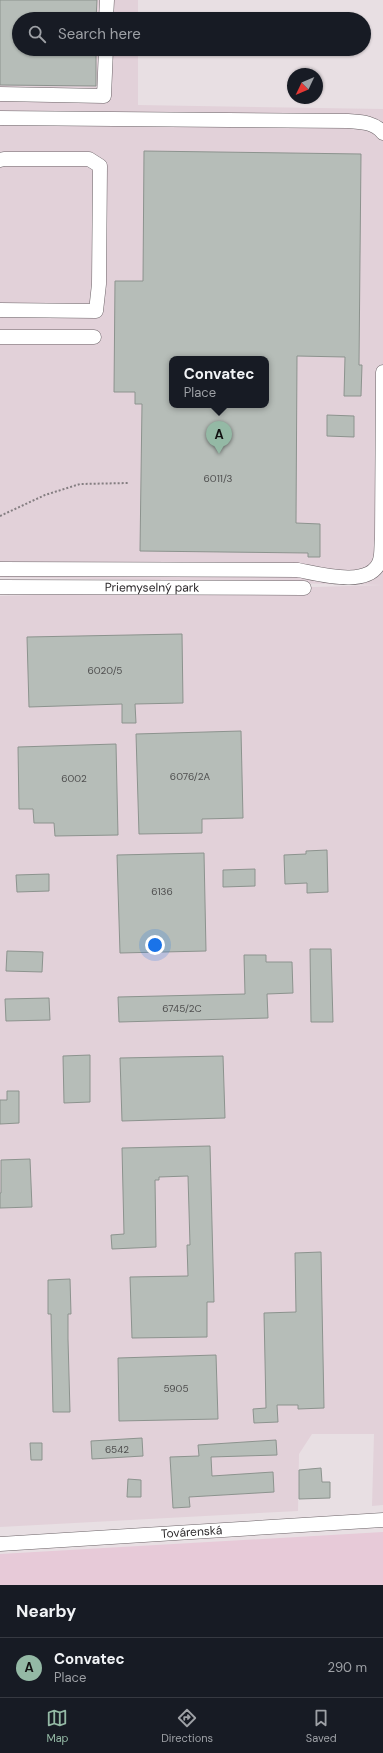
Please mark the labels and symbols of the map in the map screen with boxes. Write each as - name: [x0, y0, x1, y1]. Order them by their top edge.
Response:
- north arrow: [287, 68, 323, 104]
- pin: A: [206, 421, 232, 454]
- house number: 6011/3: [204, 472, 232, 485]
- street label: Priemyselný park: [105, 579, 199, 596]
- house number: 6020/5: [88, 664, 122, 677]
- house number: 6076/2A: [170, 770, 210, 783]
- house number: 6002: [61, 772, 87, 785]
- house number: 6136: [151, 885, 173, 898]
- your location: [145, 935, 165, 955]
- house number: 6745/2C: [162, 1002, 202, 1015]
- house number: 5905: [163, 1382, 189, 1395]
- house number: 6542: [105, 1443, 129, 1456]
- street label: Továrenská: [160, 1522, 223, 1542]

